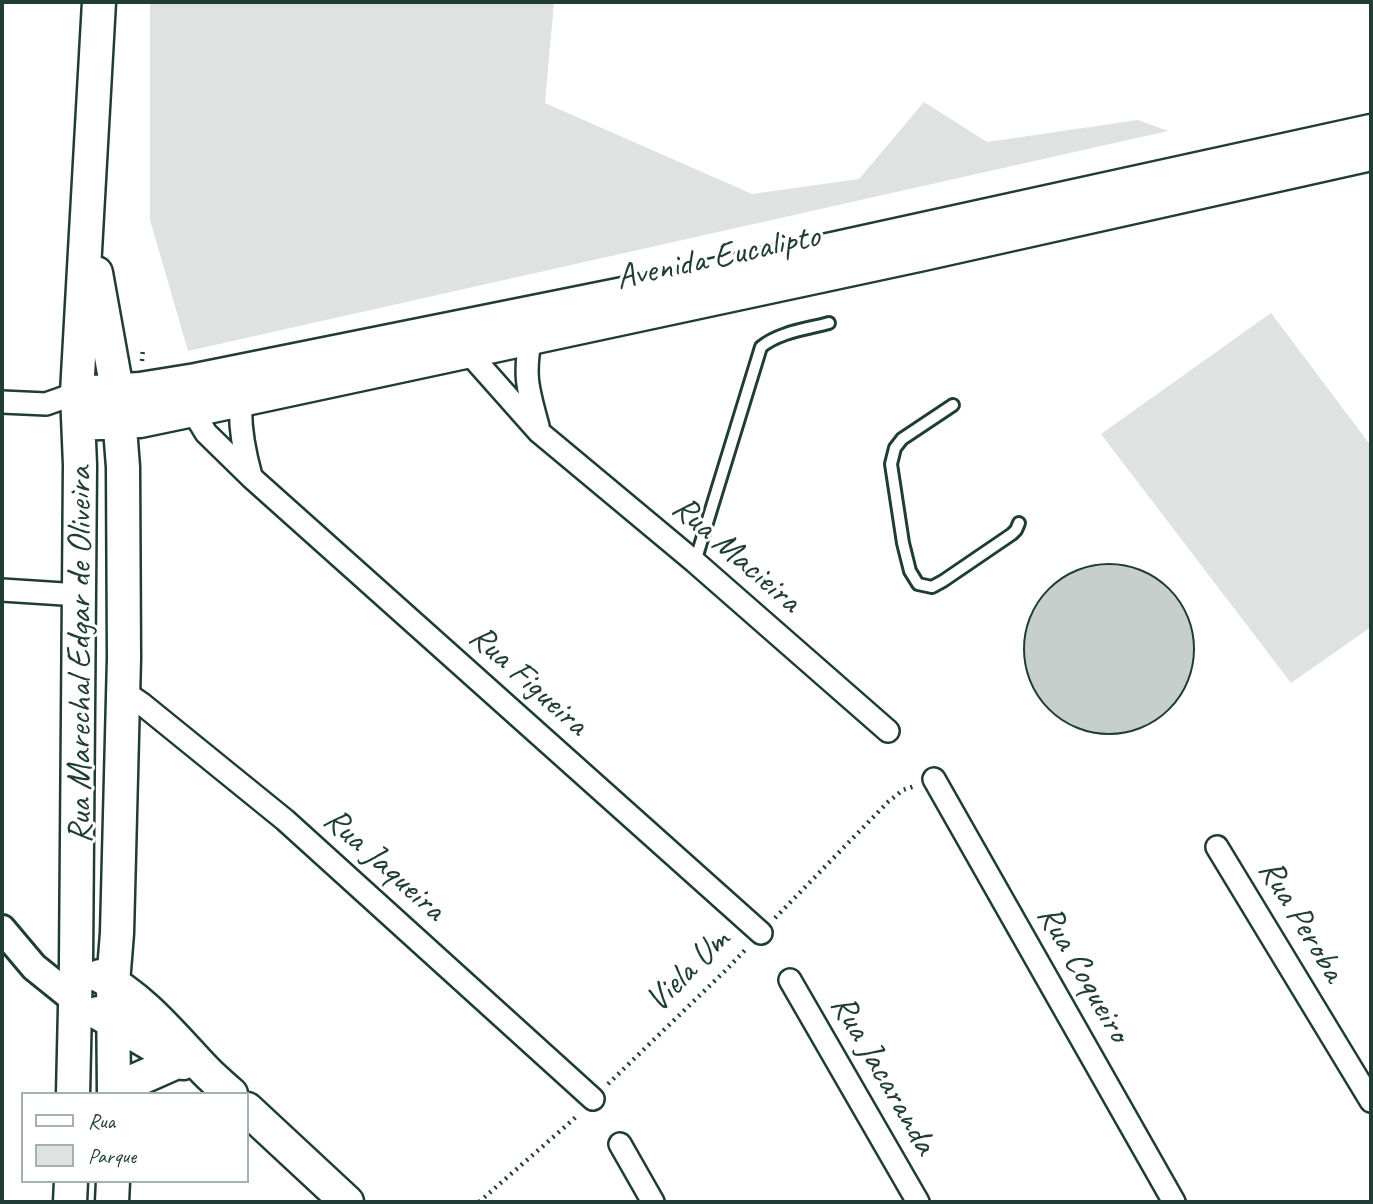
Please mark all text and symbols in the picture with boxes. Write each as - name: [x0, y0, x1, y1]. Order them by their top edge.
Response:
- street label: Avenida Eucalipto: [613, 216, 823, 300]
- street label: Rua Marechal Edgar de Oliveira: [60, 466, 102, 844]
- street label: Rua Macieira: [663, 488, 809, 622]
- street label: Rua Figueira: [460, 617, 596, 745]
- street label: Rua Jaqueira: [314, 799, 454, 931]
- street label: Rua Peroba: [1248, 852, 1354, 990]
- street label: Rua Coqueiro: [1027, 898, 1139, 1050]
- street label: Viela Um: [637, 920, 739, 1022]
- street label: Rua Jacaranda: [821, 988, 945, 1162]
- legend: [21, 1092, 248, 1183]
- text: Rua: [88, 1108, 115, 1134]
- text: Parque: [88, 1143, 136, 1169]

